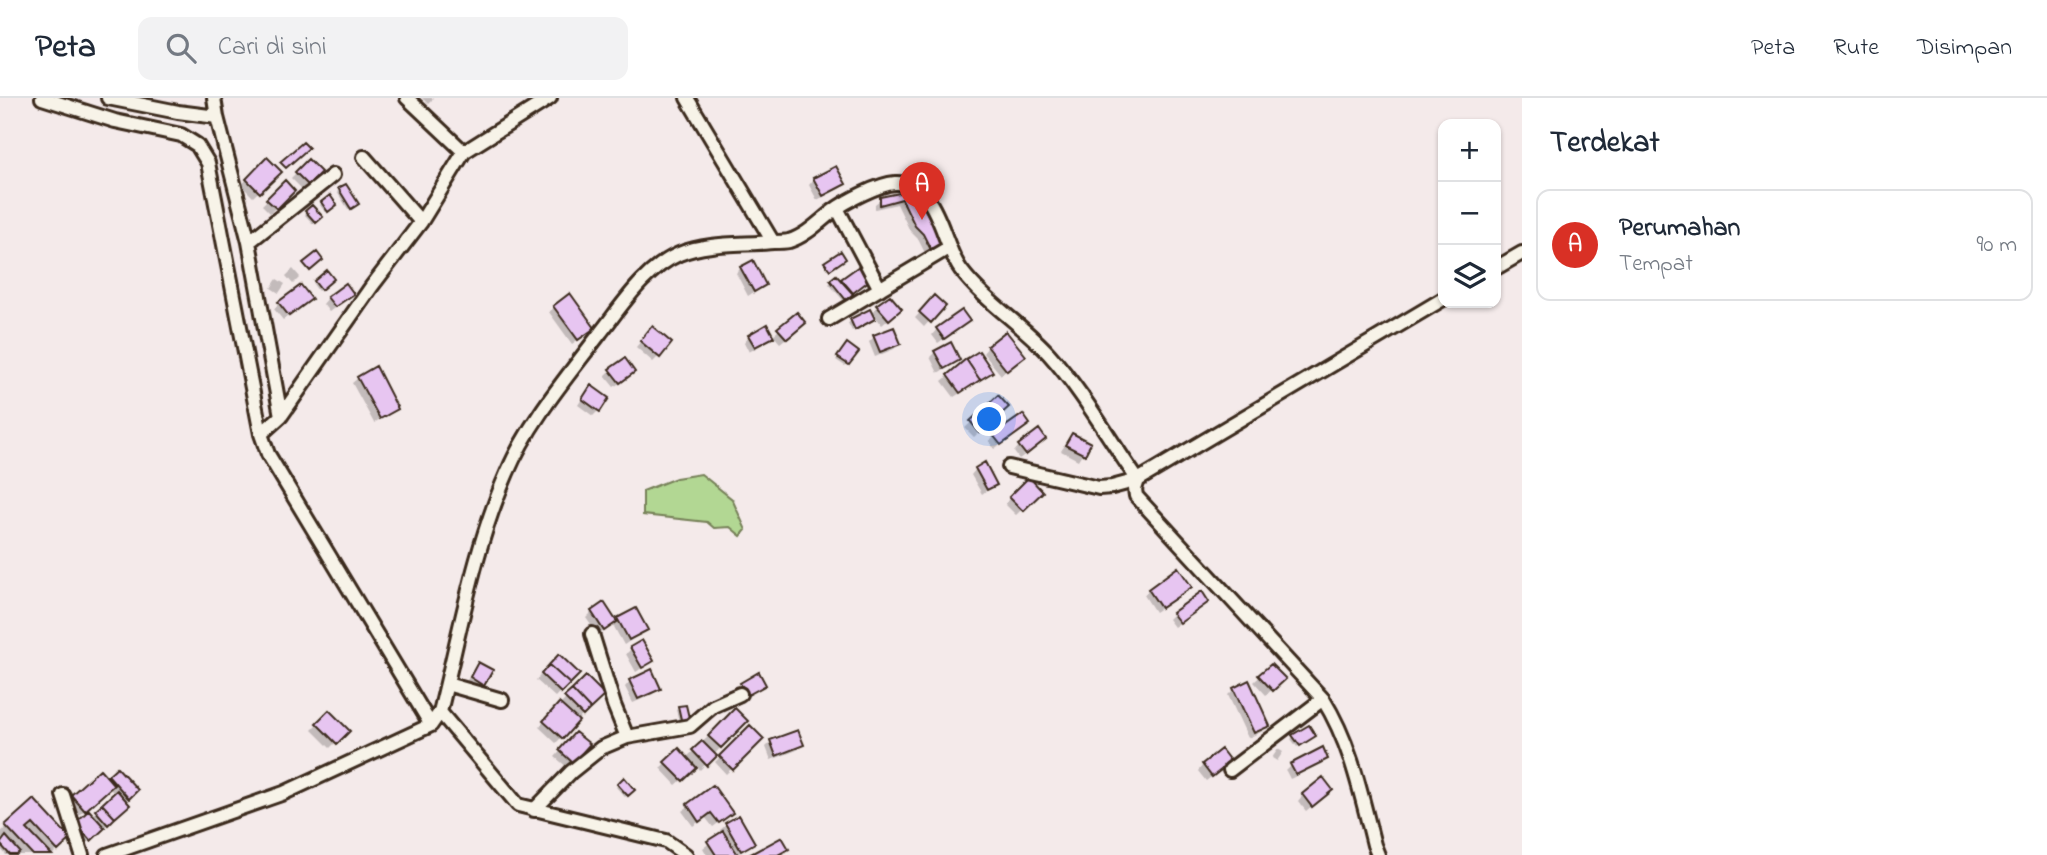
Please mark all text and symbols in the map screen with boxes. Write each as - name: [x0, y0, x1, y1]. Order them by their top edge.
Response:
- search box: [138, 17, 628, 80]
- text: Peta: [35, 24, 96, 72]
- icon: search: [162, 29, 200, 67]
- text: Cari di sini: [218, 29, 327, 67]
- text: Peta: [1751, 31, 1795, 66]
- text: Rute: [1833, 31, 1879, 66]
- text: Disimpan: [1917, 31, 2012, 66]
- map controls: [1438, 119, 1501, 308]
- button: +: [1438, 119, 1501, 182]
- text: Terdekat: [1550, 122, 1660, 166]
- pin: A: [899, 162, 945, 220]
- button: −: [1438, 182, 1501, 245]
- text: Perumahan: [1619, 210, 1740, 248]
- text: A: [1568, 229, 1582, 262]
- text: 90 m: [1977, 229, 2017, 262]
- button: layers: [1438, 245, 1501, 308]
- text: Tempat: [1619, 248, 1693, 281]
- your location: [972, 402, 1006, 436]

